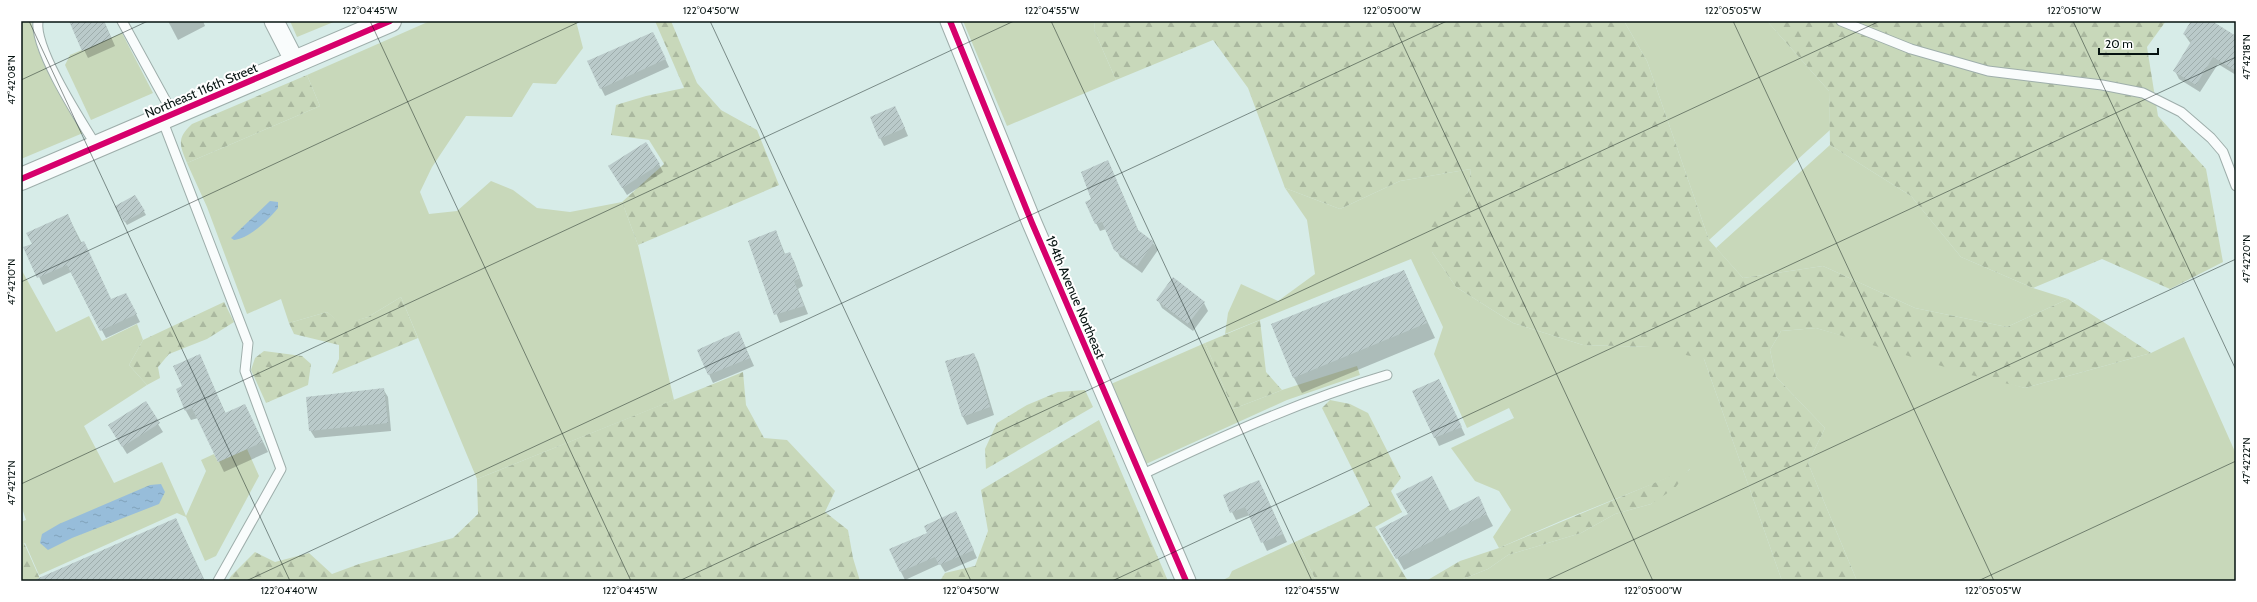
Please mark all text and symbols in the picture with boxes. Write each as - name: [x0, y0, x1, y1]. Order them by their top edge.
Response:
- text: 122°04'45"W: [343, 4, 398, 17]
- text: 122°04'50"W: [683, 4, 740, 17]
- text: 122°04'55"W: [1025, 4, 1080, 17]
- text: 122°05'00"W: [1363, 4, 1421, 17]
- text: 122°05'05"W: [1705, 4, 1761, 17]
- text: 122°05'10"W: [2047, 4, 2101, 17]
- scale bar: [2099, 30, 2158, 56]
- text: 47°42'18"N: [2240, 34, 2253, 80]
- text: 20 m: [2105, 36, 2133, 51]
- text: 47°42'08"N: [5, 55, 18, 105]
- street label: Northeast 116th Street: [142, 59, 260, 121]
- street label: 194th Avenue Northeast: [1043, 233, 1109, 361]
- text: 47°42'20"N: [2240, 235, 2253, 283]
- text: 47°42'10"N: [5, 259, 18, 305]
- text: 47°42'22"N: [2240, 438, 2253, 484]
- text: 47°42'12"N: [5, 461, 18, 505]
- text: 122°04'40"W: [261, 584, 318, 597]
- text: 122°04'45"W: [603, 584, 658, 597]
- text: 122°04'50"W: [943, 584, 1000, 597]
- text: 122°04'55"W: [1285, 584, 1340, 597]
- text: 122°05'00"W: [1624, 584, 1682, 597]
- text: 122°05'05"W: [1965, 584, 2021, 597]

